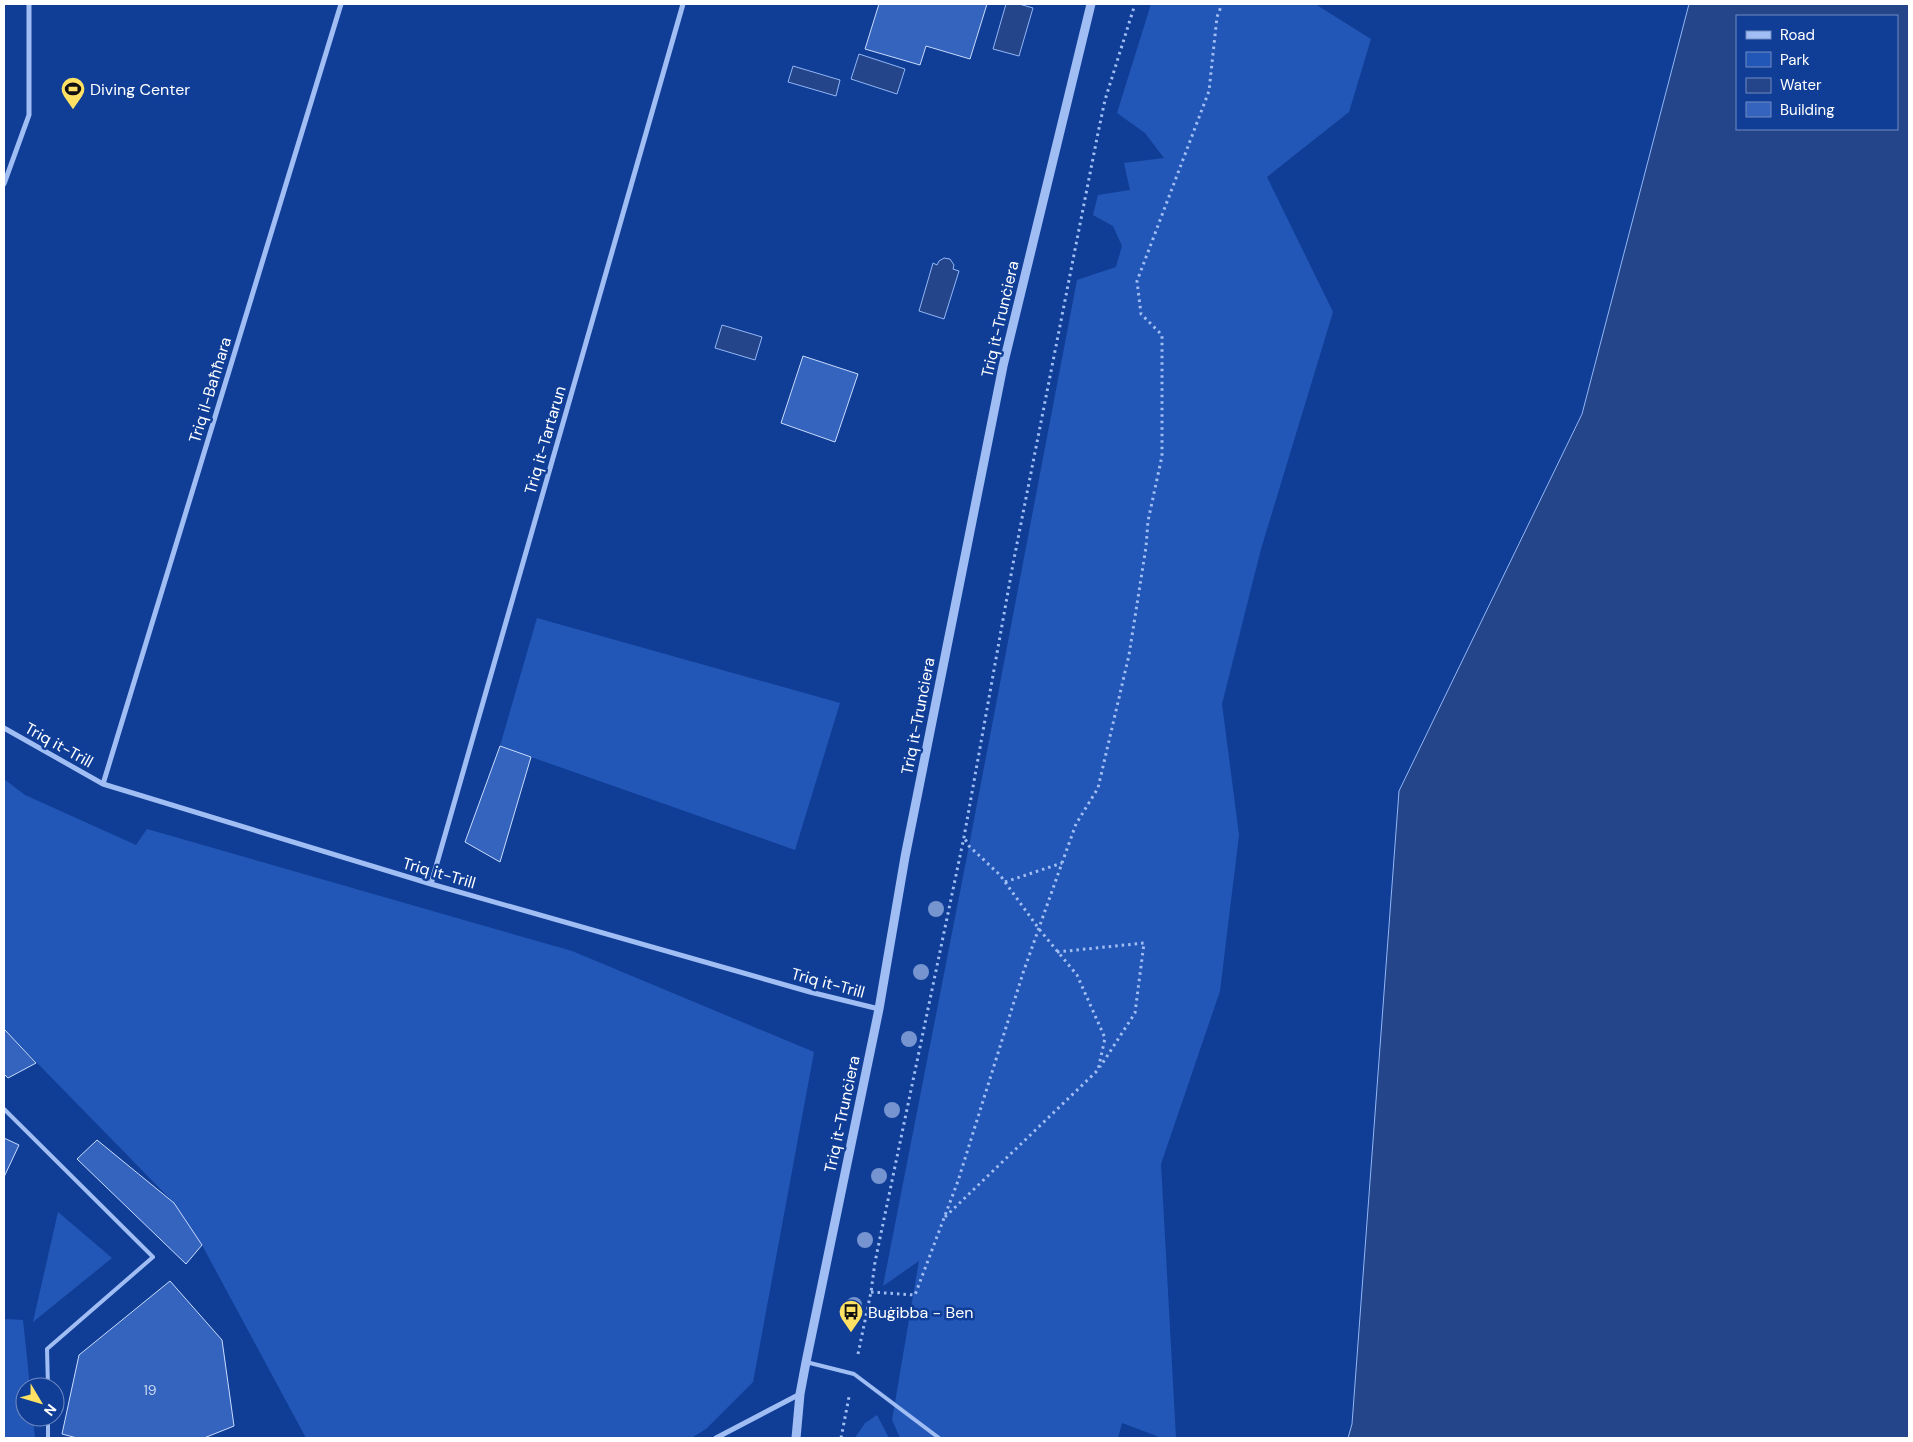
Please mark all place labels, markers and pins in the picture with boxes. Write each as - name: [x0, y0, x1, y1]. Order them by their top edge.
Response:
- sports icon: Diving Center: [60, 76, 86, 110]
- place label: Diving Center: [90, 79, 190, 100]
- bus stop icon: Buġibba - Ben: [838, 1299, 864, 1333]
- place label: Buġibba - Ben: [868, 1302, 973, 1323]

